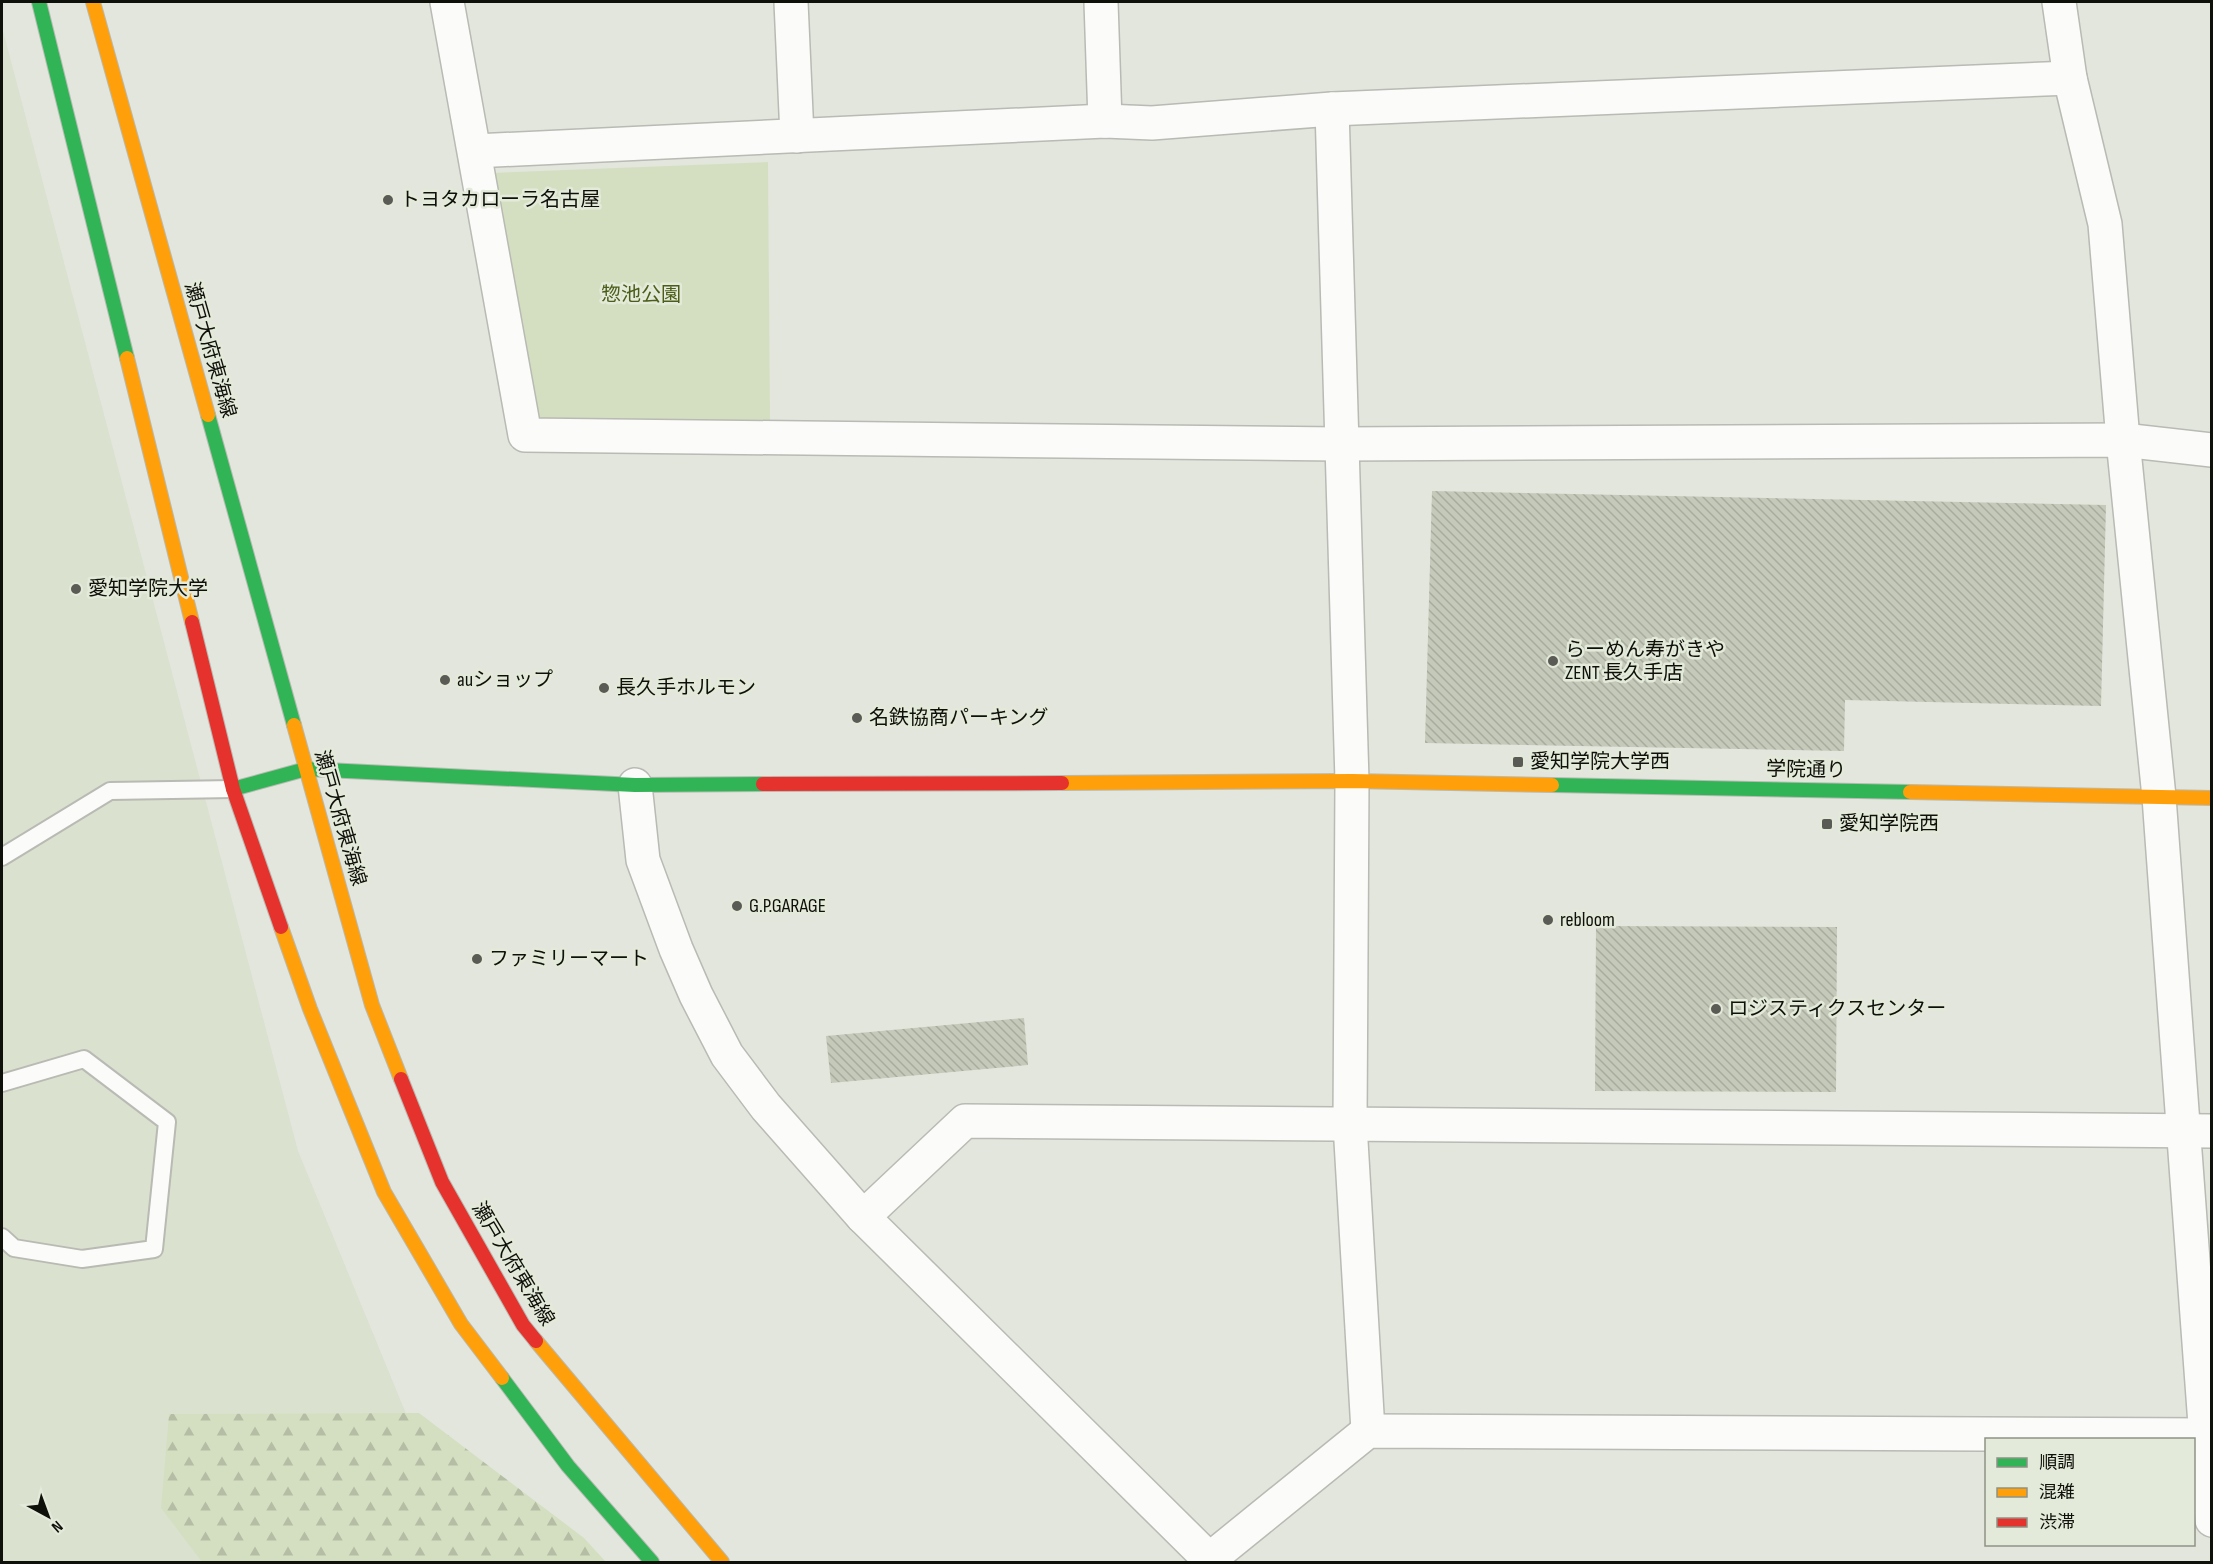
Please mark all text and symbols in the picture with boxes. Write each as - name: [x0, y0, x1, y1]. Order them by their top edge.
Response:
- place label: トヨタカローラ名古屋: [400, 188, 600, 212]
- marker: トヨタカローラ名古屋: [381, 193, 395, 207]
- street label: 瀬戸大府東海線: [179, 279, 241, 421]
- park label: 惣池公園: [601, 283, 681, 307]
- place label: 愛知学院大学: [88, 577, 208, 601]
- marker: 愛知学院大学: [69, 582, 83, 596]
- place label: らーめん寿がきや ZENT 長久手店: [1565, 638, 1725, 685]
- marker: らーめん寿がきや ZENT 長久手店: [1546, 654, 1560, 668]
- place label: auショップ: [457, 668, 553, 692]
- marker: auショップ: [438, 673, 452, 687]
- place label: 長久手ホルモン: [616, 676, 756, 700]
- marker: 長久手ホルモン: [597, 681, 611, 695]
- place label: 名鉄協商パーキング: [869, 706, 1048, 730]
- marker: 名鉄協商パーキング: [850, 711, 864, 725]
- street label: 瀬戸大府東海線: [309, 747, 371, 889]
- place label: 愛知学院大学西: [1530, 750, 1670, 774]
- marker: 愛知学院大学西: [1511, 755, 1525, 769]
- street label: 学院通り: [1766, 757, 1846, 783]
- place label: 愛知学院西: [1839, 812, 1939, 836]
- marker: 愛知学院西: [1820, 817, 1834, 831]
- place label: G.P.GARAGE: [749, 894, 826, 918]
- marker: G.P.GARAGE: [730, 899, 744, 913]
- place label: rebloom: [1560, 908, 1615, 932]
- marker: rebloom: [1541, 913, 1555, 927]
- place label: ファミリーマート: [489, 947, 649, 971]
- marker: ファミリーマート: [470, 952, 484, 966]
- place label: ロジスティクスセンター: [1728, 997, 1946, 1021]
- marker: ロジスティクスセンター: [1709, 1002, 1723, 1016]
- street label: 瀬戸大府東海線: [467, 1198, 559, 1330]
- legend: [1985, 1438, 2195, 1546]
- text: 順調: [2039, 1452, 2075, 1473]
- text: 混雑: [2039, 1482, 2075, 1503]
- north arrow: [18, 1486, 78, 1546]
- text: 渋滞: [2039, 1512, 2075, 1533]
- text: N: [47, 1516, 66, 1536]

